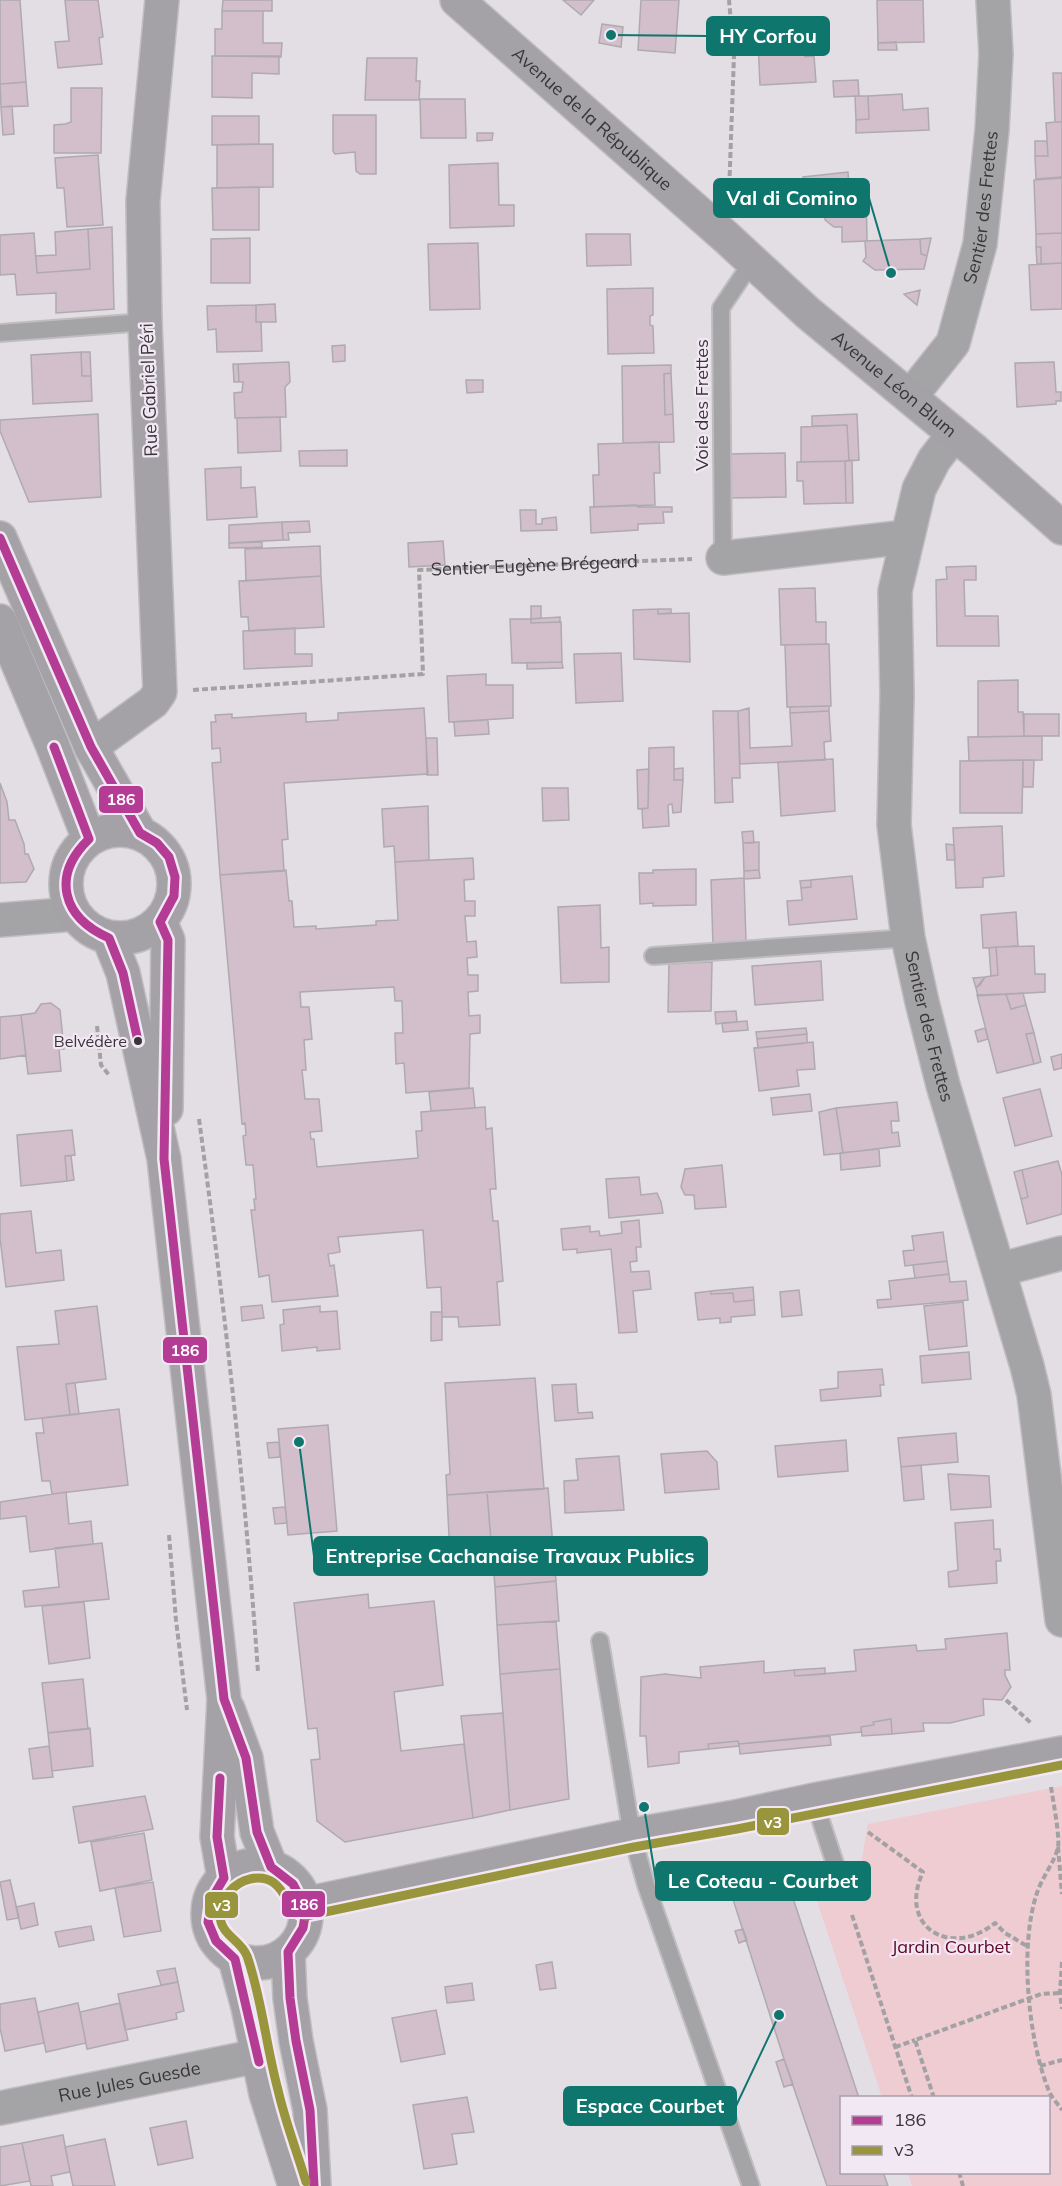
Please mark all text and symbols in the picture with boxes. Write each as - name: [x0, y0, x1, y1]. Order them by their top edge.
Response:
- callout: HY Corfou: [707, 17, 829, 55]
- text: HY Corfou: [719, 23, 817, 48]
- street label: Avenue de la République: [507, 42, 677, 195]
- street label: Sentier des Frettes: [958, 130, 1003, 286]
- callout: Val di Comino: [714, 179, 869, 217]
- text: Val di Comino: [725, 185, 858, 210]
- street label: Rue Gabriel Péri: [135, 323, 162, 457]
- street label: Avenue Léon Blum: [827, 325, 962, 442]
- street label: Voie des Frettes: [690, 339, 713, 471]
- street label: Sentier Eugène Brégeard: [430, 549, 638, 581]
- line badge: 186: [98, 785, 144, 814]
- text: 186: [107, 789, 136, 809]
- street label: Sentier des Frettes: [900, 949, 959, 1105]
- place label: Belvédère: [54, 1031, 127, 1051]
- marker: Belvédère: [132, 1035, 144, 1047]
- line badge: 186: [162, 1336, 208, 1364]
- text: 186: [171, 1340, 200, 1360]
- callout: Entreprise Cachanaise Travaux Publics: [314, 1537, 707, 1575]
- text: Entreprise Cachanaise Travaux Publics: [326, 1543, 694, 1568]
- line badge: v3: [756, 1807, 790, 1836]
- text: v3: [763, 1812, 782, 1832]
- callout: Le Coteau - Courbet: [656, 1862, 870, 1900]
- text: Le Coteau - Courbet: [668, 1868, 859, 1893]
- line badge: 186: [281, 1890, 326, 1918]
- line badge: v3: [204, 1891, 239, 1919]
- text: 186: [290, 1894, 319, 1914]
- text: v3: [212, 1895, 231, 1915]
- park label: Jardin Courbet: [891, 1935, 1011, 1958]
- street label: Rue Jules Guesde: [56, 2056, 202, 2107]
- callout: Espace Courbet: [564, 2087, 736, 2125]
- text: Espace Courbet: [576, 2093, 725, 2118]
- legend: [840, 2096, 1050, 2174]
- text: 186: [894, 2108, 926, 2131]
- text: v3: [894, 2138, 914, 2161]

